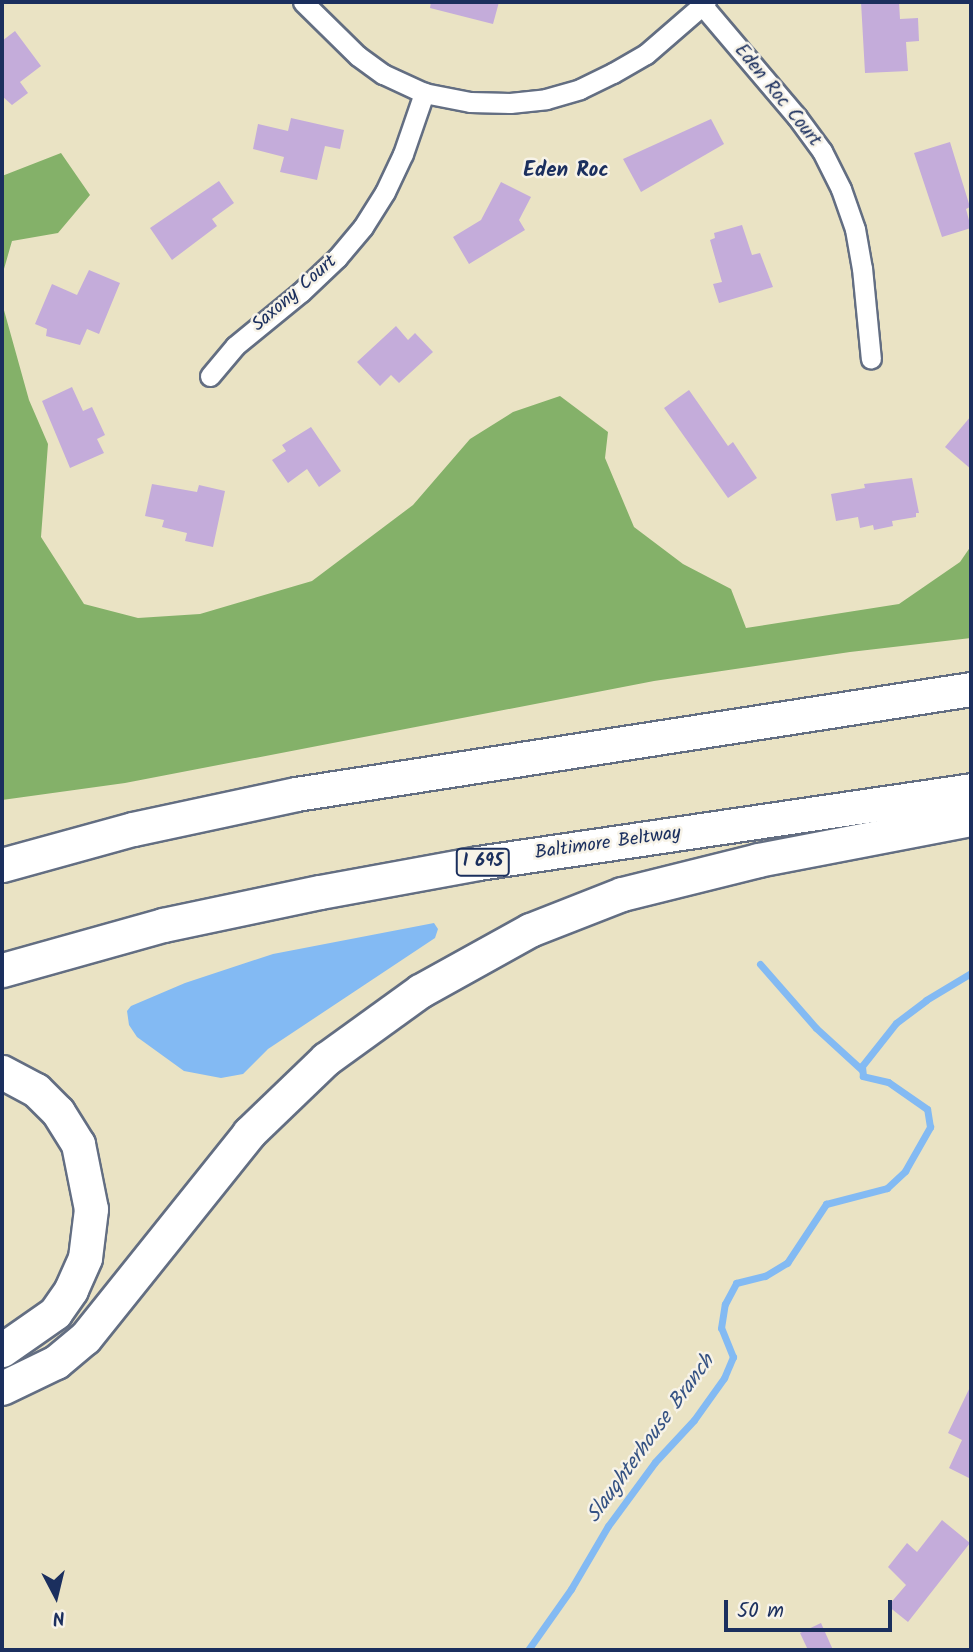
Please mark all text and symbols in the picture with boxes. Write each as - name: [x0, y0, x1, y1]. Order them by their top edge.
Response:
- street label: Eden Roc Court: [729, 40, 825, 152]
- district label: Eden Roc: [523, 158, 609, 184]
- street label: Saxony Court: [248, 251, 342, 337]
- street label: Baltimore Beltway: [534, 822, 682, 866]
- road number: I 695: [455, 848, 511, 876]
- water label: Slaughterhouse Branch: [582, 1350, 720, 1528]
- north arrow: [21, 1561, 91, 1631]
- scale bar: [728, 1586, 896, 1630]
- text: 50 m: [737, 1595, 784, 1628]
- text: N: [51, 1601, 66, 1632]

